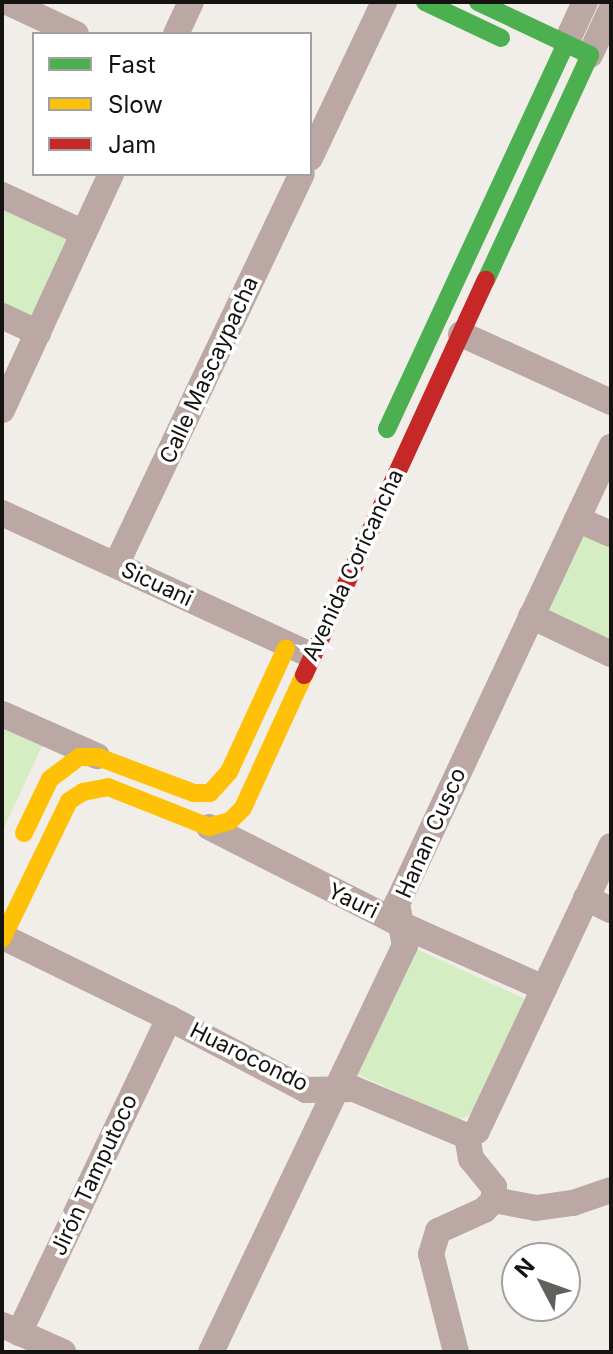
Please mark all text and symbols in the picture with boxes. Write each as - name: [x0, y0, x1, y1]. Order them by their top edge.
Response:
- legend: [32, 32, 312, 176]
- text: Fast: [108, 50, 156, 79]
- text: Slow: [108, 90, 163, 119]
- text: Jam: [108, 130, 156, 159]
- street label: Calle Mascaypacha: [154, 272, 264, 468]
- street label: Avenida Coricancha: [297, 465, 409, 665]
- street label: Sicuani: [117, 556, 197, 612]
- street label: Hanan Cusco: [391, 764, 471, 902]
- street label: Yauri: [324, 878, 382, 924]
- street label: Huarocondo: [186, 1017, 312, 1097]
- street label: Jirón Tamputoco: [45, 1090, 143, 1260]
- north arrow: [501, 1242, 581, 1322]
- text: N: [509, 1253, 540, 1282]

